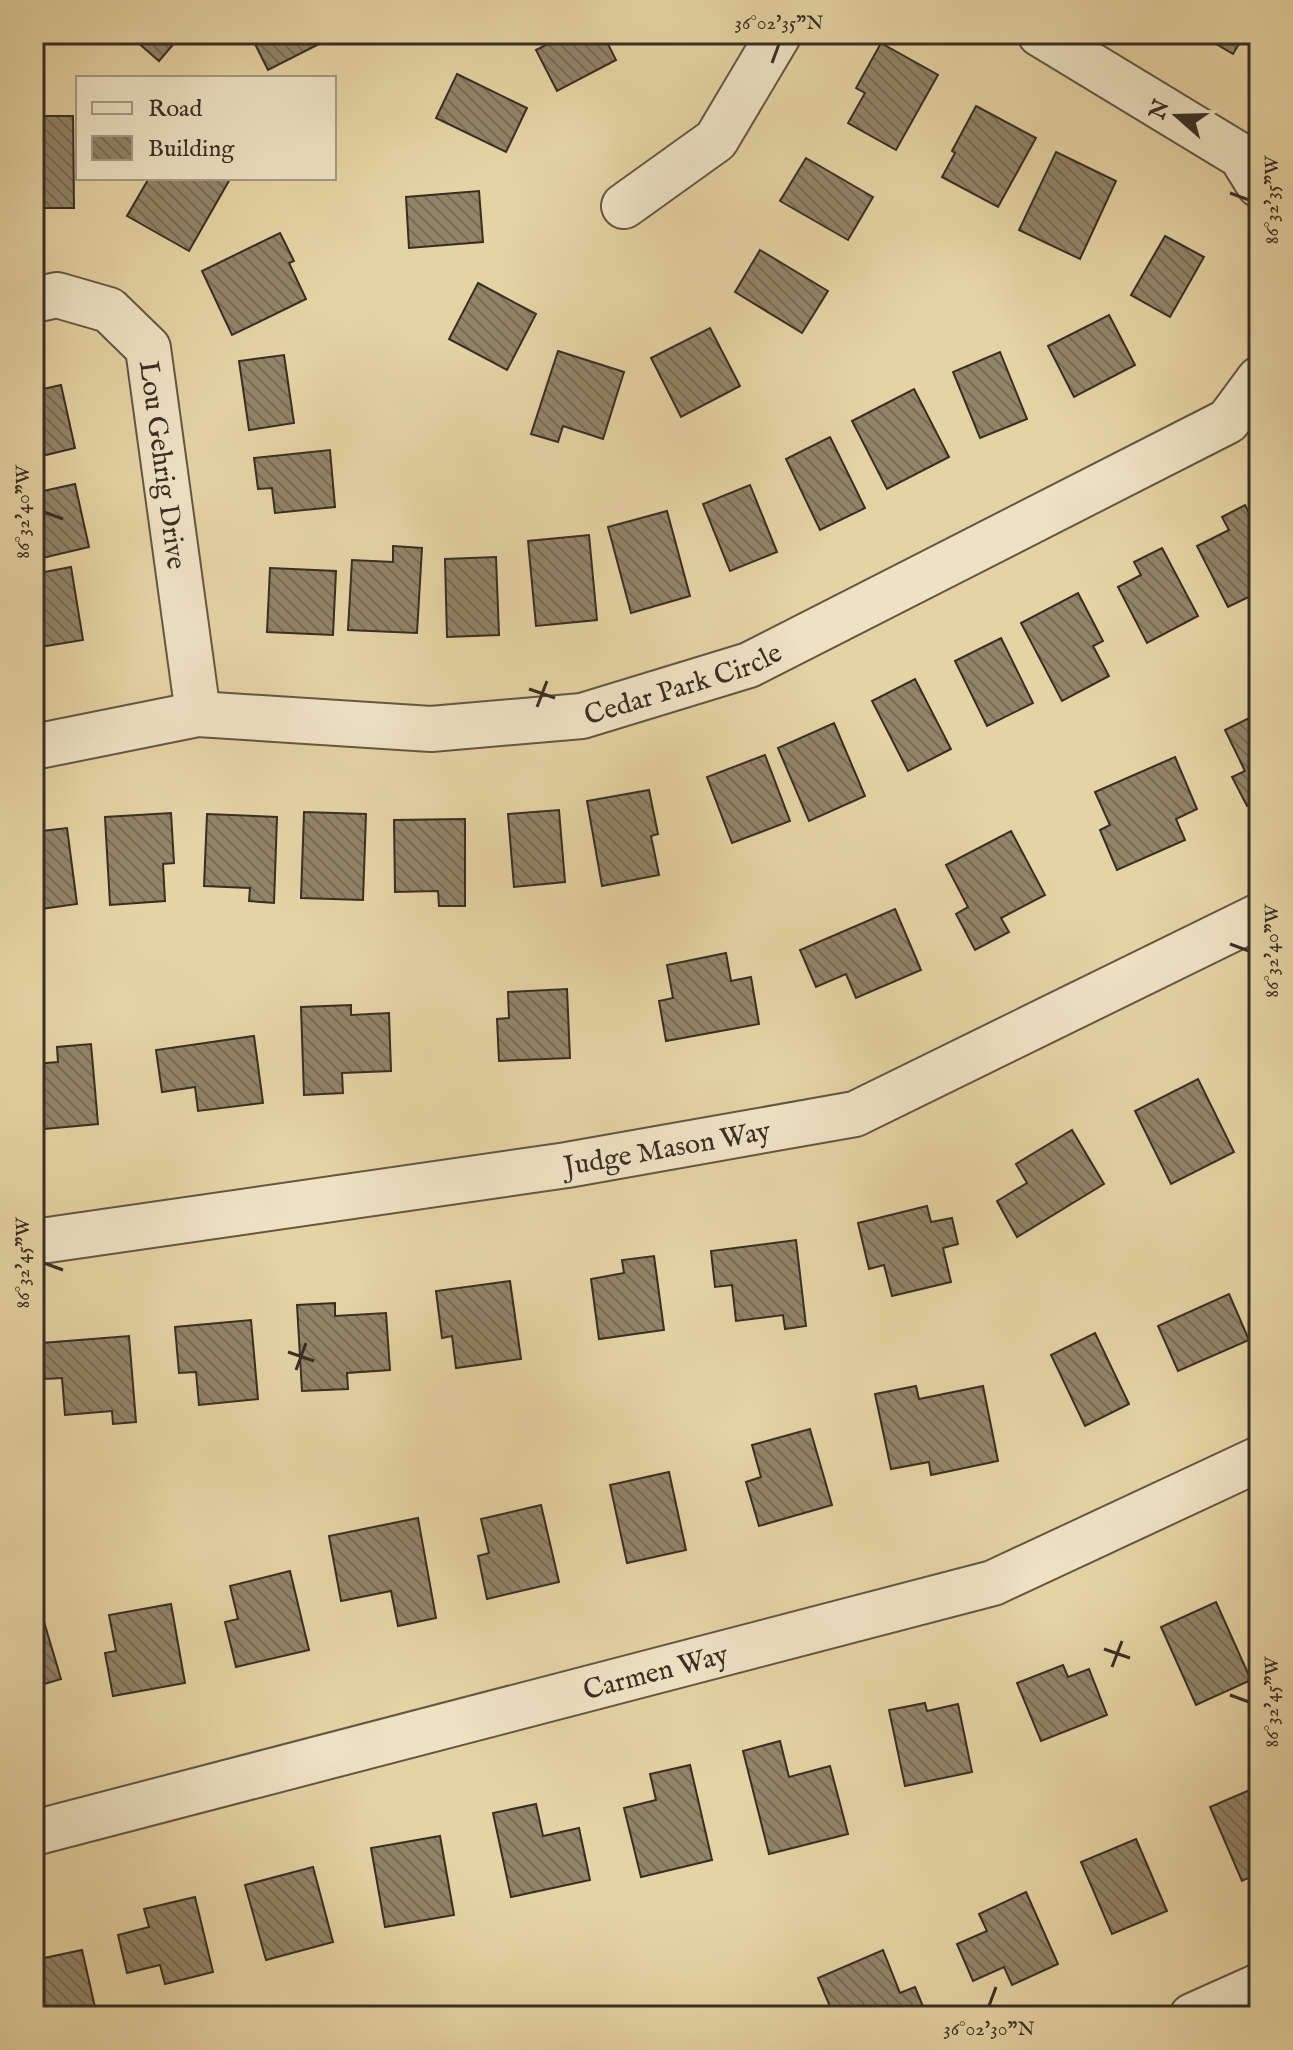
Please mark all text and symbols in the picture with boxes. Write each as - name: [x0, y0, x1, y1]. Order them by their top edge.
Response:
- text: 36°02'35"N: [735, 11, 823, 36]
- legend: [76, 76, 336, 180]
- north arrow: [1137, 76, 1217, 156]
- text: Road: [148, 94, 202, 125]
- text: N: [1143, 96, 1176, 125]
- text: Building: [148, 134, 235, 165]
- text: 86°32'35"W: [1260, 155, 1285, 244]
- street label: Lou Gehrig Drive: [130, 359, 193, 572]
- text: 86°32'40"W: [11, 464, 36, 559]
- street label: Cedar Park Circle: [580, 636, 788, 734]
- text: 86°32'40"W: [1260, 903, 1285, 998]
- street label: Judge Mason Way: [558, 1114, 774, 1186]
- text: 86°32'45"W: [11, 1217, 36, 1308]
- street label: Carmen Way: [580, 1638, 732, 1709]
- text: 86°32'45"W: [1260, 1656, 1285, 1747]
- text: 36°02'30"N: [943, 2017, 1035, 2042]

